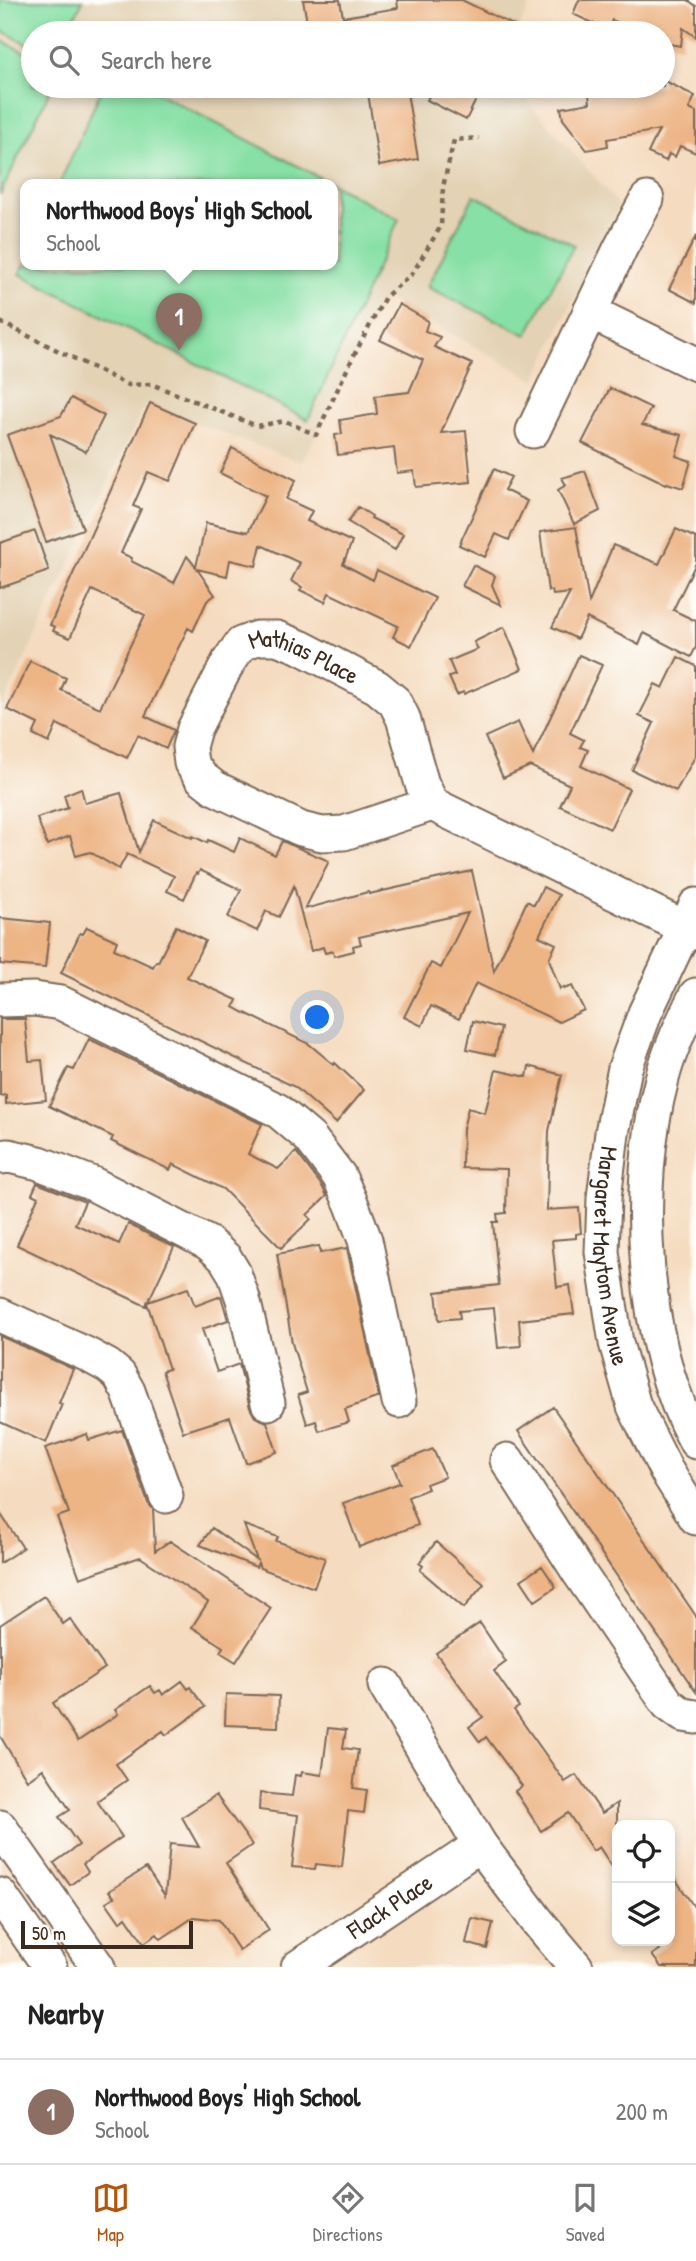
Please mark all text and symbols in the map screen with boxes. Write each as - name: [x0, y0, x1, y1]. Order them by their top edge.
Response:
- search box: [21, 21, 675, 98]
- icon: search: [45, 41, 83, 79]
- text: Search here: [101, 42, 212, 77]
- popup: [20, 179, 338, 270]
- text: Northwood Boys' High School: [46, 192, 312, 227]
- text: School: [46, 227, 100, 258]
- pin: 1: [156, 293, 202, 351]
- street label: Mathias Place: [243, 621, 365, 691]
- your location: [300, 1000, 334, 1034]
- street label: Margaret Maytom Avenue: [586, 1145, 638, 1369]
- map controls: [612, 1820, 675, 1946]
- button: locate: [612, 1820, 675, 1883]
- street label: Flack Place: [340, 1866, 438, 1946]
- button: layers: [612, 1883, 675, 1946]
- scale bar: [21, 1918, 192, 1950]
- text: 50 m: [32, 1920, 66, 1946]
- text: Nearby: [28, 1993, 104, 2033]
- text: Northwood Boys' High School: [95, 2079, 361, 2114]
- text: 1: [47, 2096, 55, 2127]
- text: 200 m: [616, 2096, 668, 2127]
- text: School: [95, 2114, 149, 2145]
- tab: Map: [92, 2179, 130, 2247]
- tab: Directions: [313, 2179, 383, 2247]
- tab: Saved: [566, 2179, 604, 2247]

